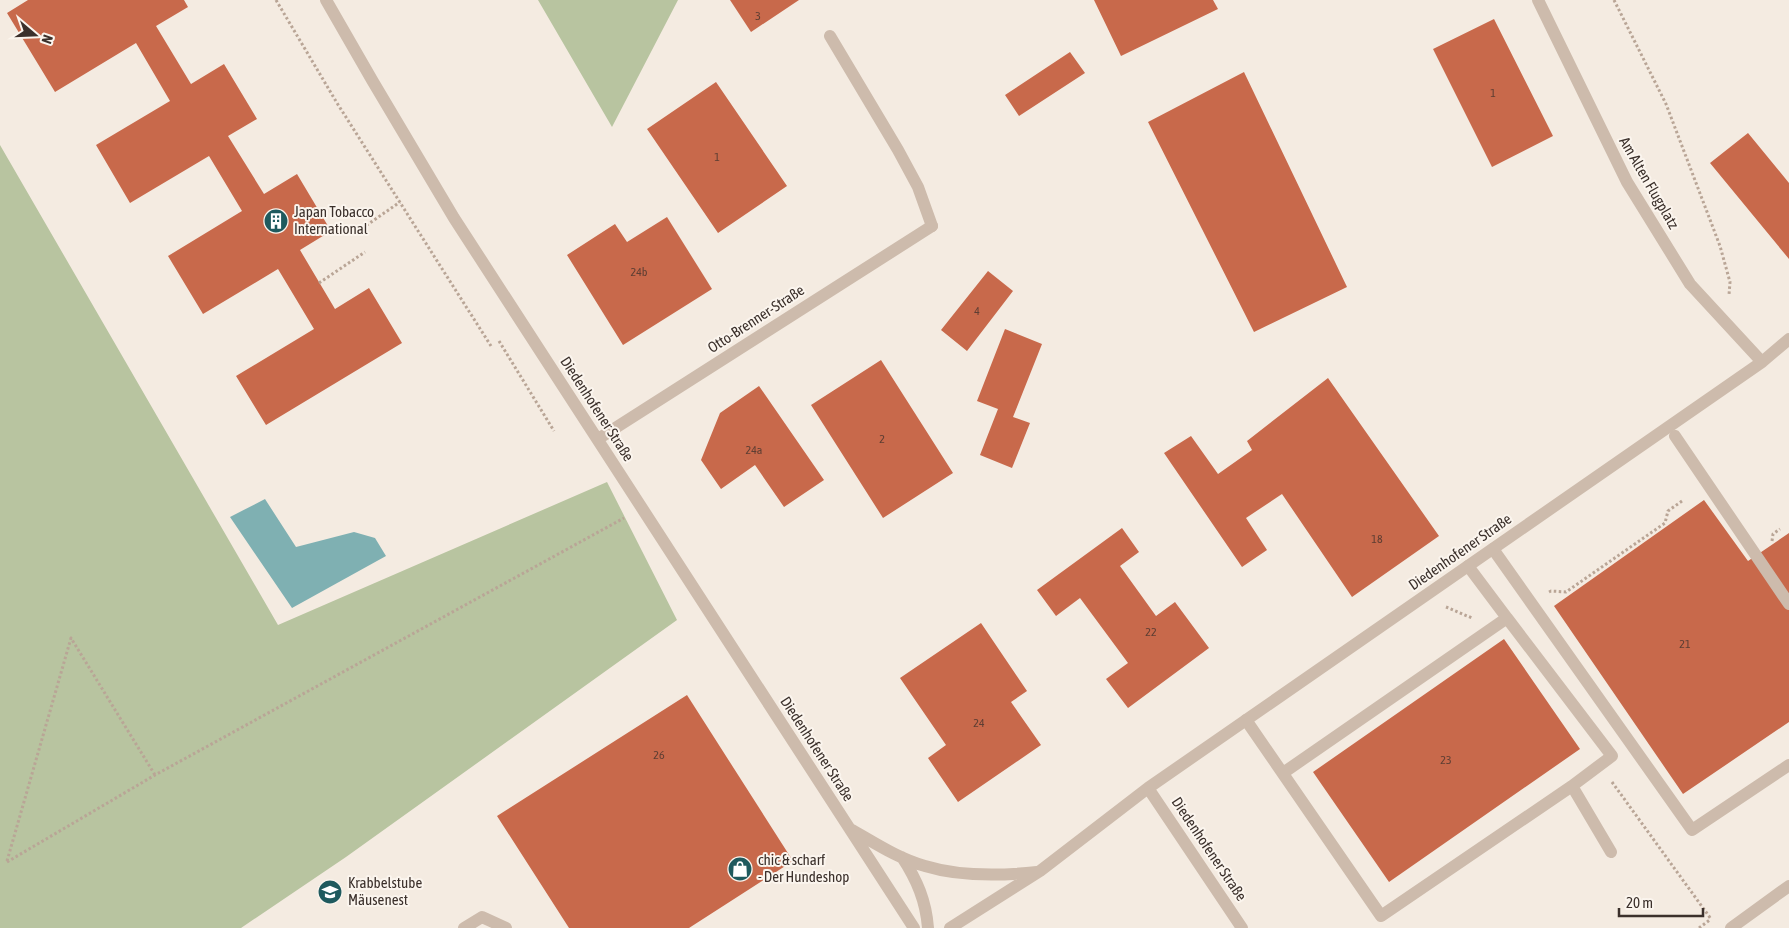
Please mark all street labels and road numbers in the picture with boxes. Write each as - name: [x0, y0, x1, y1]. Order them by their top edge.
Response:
- street label: Am Alten Flugplatz: [1616, 134, 1683, 232]
- street label: Otto-Brenner-Straße: [704, 281, 807, 356]
- street label: Diedenhofener Straße: [557, 353, 638, 464]
- street label: Diedenhofener Straße: [1405, 510, 1514, 593]
- street label: Diedenhofener Straße: [777, 693, 858, 804]
- street label: Diedenhofener Straße: [1168, 794, 1250, 904]

